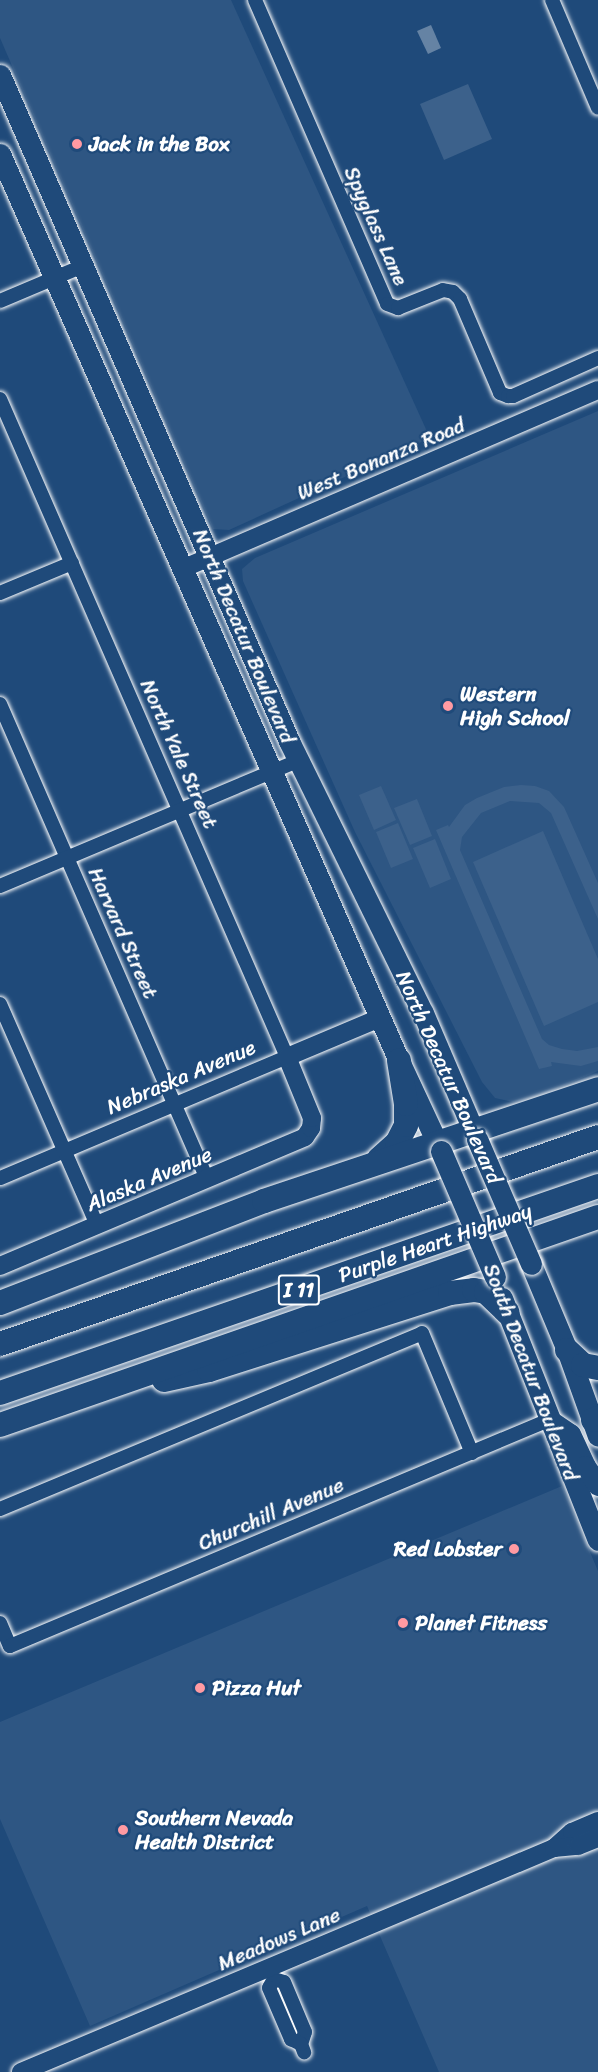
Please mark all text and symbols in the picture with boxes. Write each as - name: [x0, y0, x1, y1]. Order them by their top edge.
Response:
- place label: Jack in the Box: [89, 131, 230, 157]
- marker: Jack in the Box: [70, 137, 84, 151]
- street label: Spyglass Lane: [338, 162, 414, 290]
- street label: West Bonanza Road: [294, 412, 468, 506]
- street label: North Decatur Boulevard: [188, 525, 300, 747]
- street label: North Yale Street: [134, 675, 224, 833]
- place label: Western High School: [460, 681, 570, 731]
- marker: Western High School: [441, 699, 455, 713]
- street label: Harvard Street: [83, 864, 163, 1002]
- street label: North Decatur Boulevard: [391, 967, 507, 1187]
- street label: Nebraska Avenue: [103, 1034, 259, 1120]
- street label: Alaska Avenue: [82, 1141, 216, 1217]
- street label: Purple Heart Highway: [335, 1198, 535, 1288]
- street label: South Decatur Boulevard: [478, 1260, 584, 1484]
- road number: I 11: [276, 1273, 322, 1307]
- street label: Churchill Avenue: [194, 1472, 348, 1556]
- place label: Red Lobster: [393, 1536, 502, 1562]
- marker: Red Lobster: [507, 1542, 521, 1556]
- place label: Planet Fitness: [415, 1610, 547, 1636]
- marker: Planet Fitness: [396, 1616, 410, 1630]
- place label: Pizza Hut: [212, 1675, 302, 1701]
- marker: Pizza Hut: [193, 1681, 207, 1695]
- place label: Southern Nevada Health District: [135, 1805, 293, 1855]
- marker: Southern Nevada Health District: [116, 1823, 130, 1837]
- street label: Meadows Lane: [214, 1902, 344, 1976]

